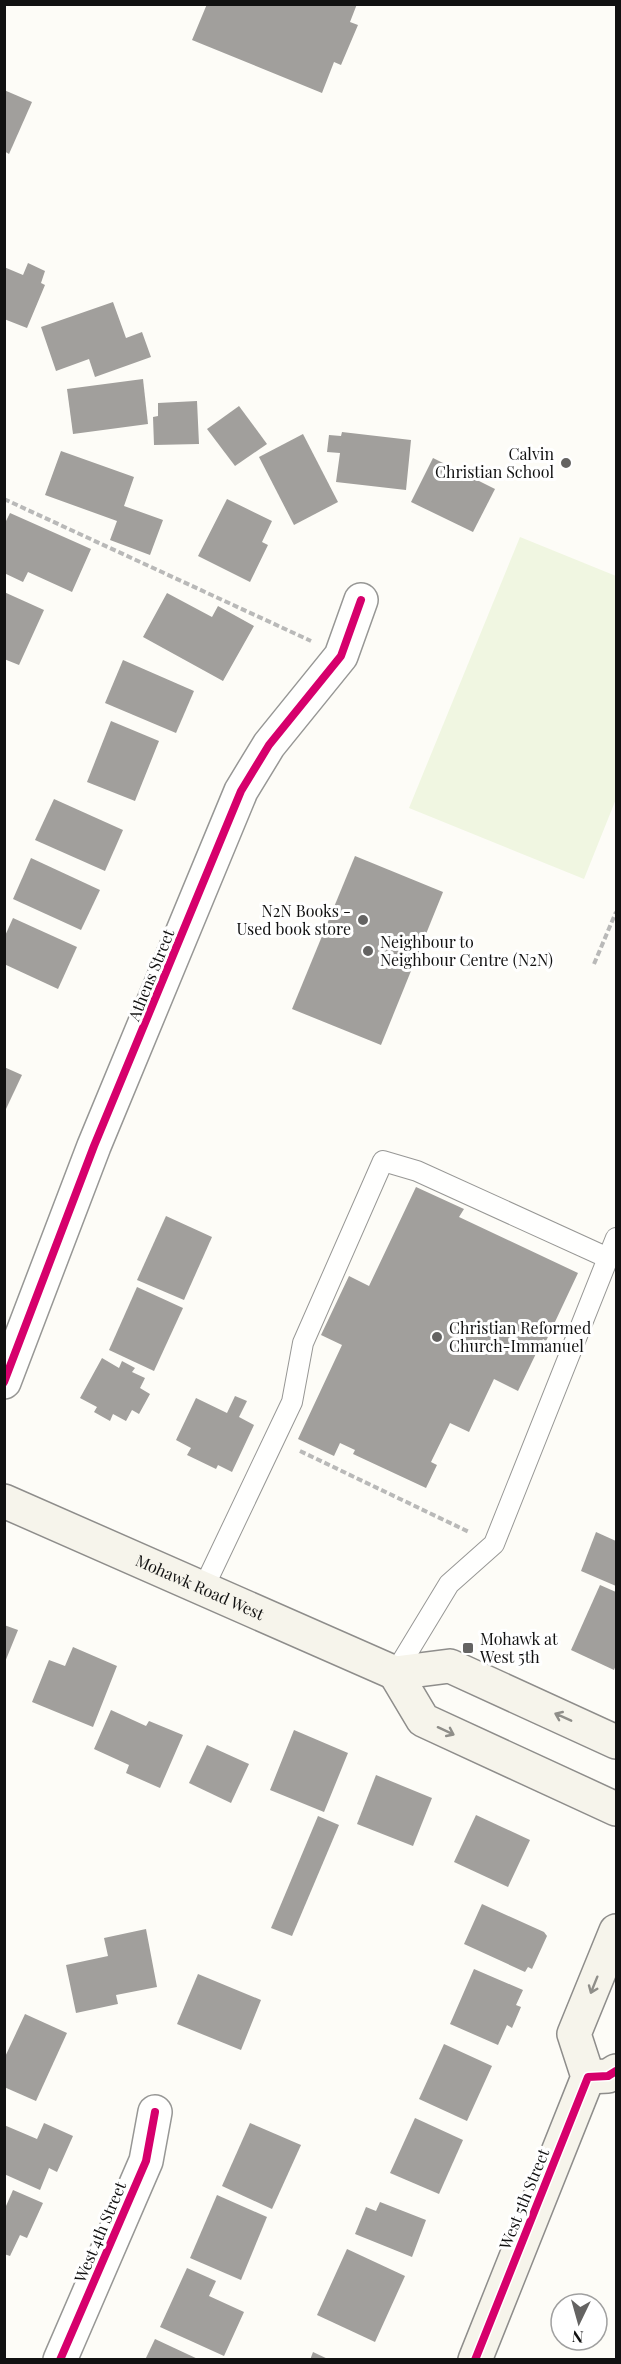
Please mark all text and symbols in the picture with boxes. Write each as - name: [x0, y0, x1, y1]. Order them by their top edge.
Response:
- place label: Calvin Christian School: [435, 443, 554, 482]
- marker: Calvin Christian School: [559, 456, 573, 470]
- place label: N2N Books - Used book store: [236, 900, 351, 939]
- marker: N2N Books - Used book store: [356, 913, 370, 927]
- street label: Athens Street: [122, 926, 179, 1025]
- place label: Neighbour to Neighbour Centre (N2N): [380, 931, 553, 970]
- marker: Neighbour to Neighbour Centre (N2N): [361, 944, 375, 958]
- place label: Christian Reformed Church-Immanuel: [449, 1317, 591, 1356]
- marker: Christian Reformed Church-Immanuel: [430, 1330, 444, 1344]
- street label: Mohawk Road West: [133, 1549, 268, 1624]
- place label: Mohawk at West 5th: [479, 1628, 558, 1667]
- marker: Mohawk at West 5th: [461, 1641, 475, 1655]
- one-way arrow: [555, 1711, 573, 1723]
- one-way arrow: [436, 1725, 454, 1737]
- one-way arrow: [588, 1975, 599, 1994]
- street label: West 5th Street: [493, 2145, 553, 2253]
- street label: West 4th Street: [68, 2178, 130, 2286]
- north arrow: [549, 2292, 609, 2352]
- text: N: [571, 2326, 584, 2348]

